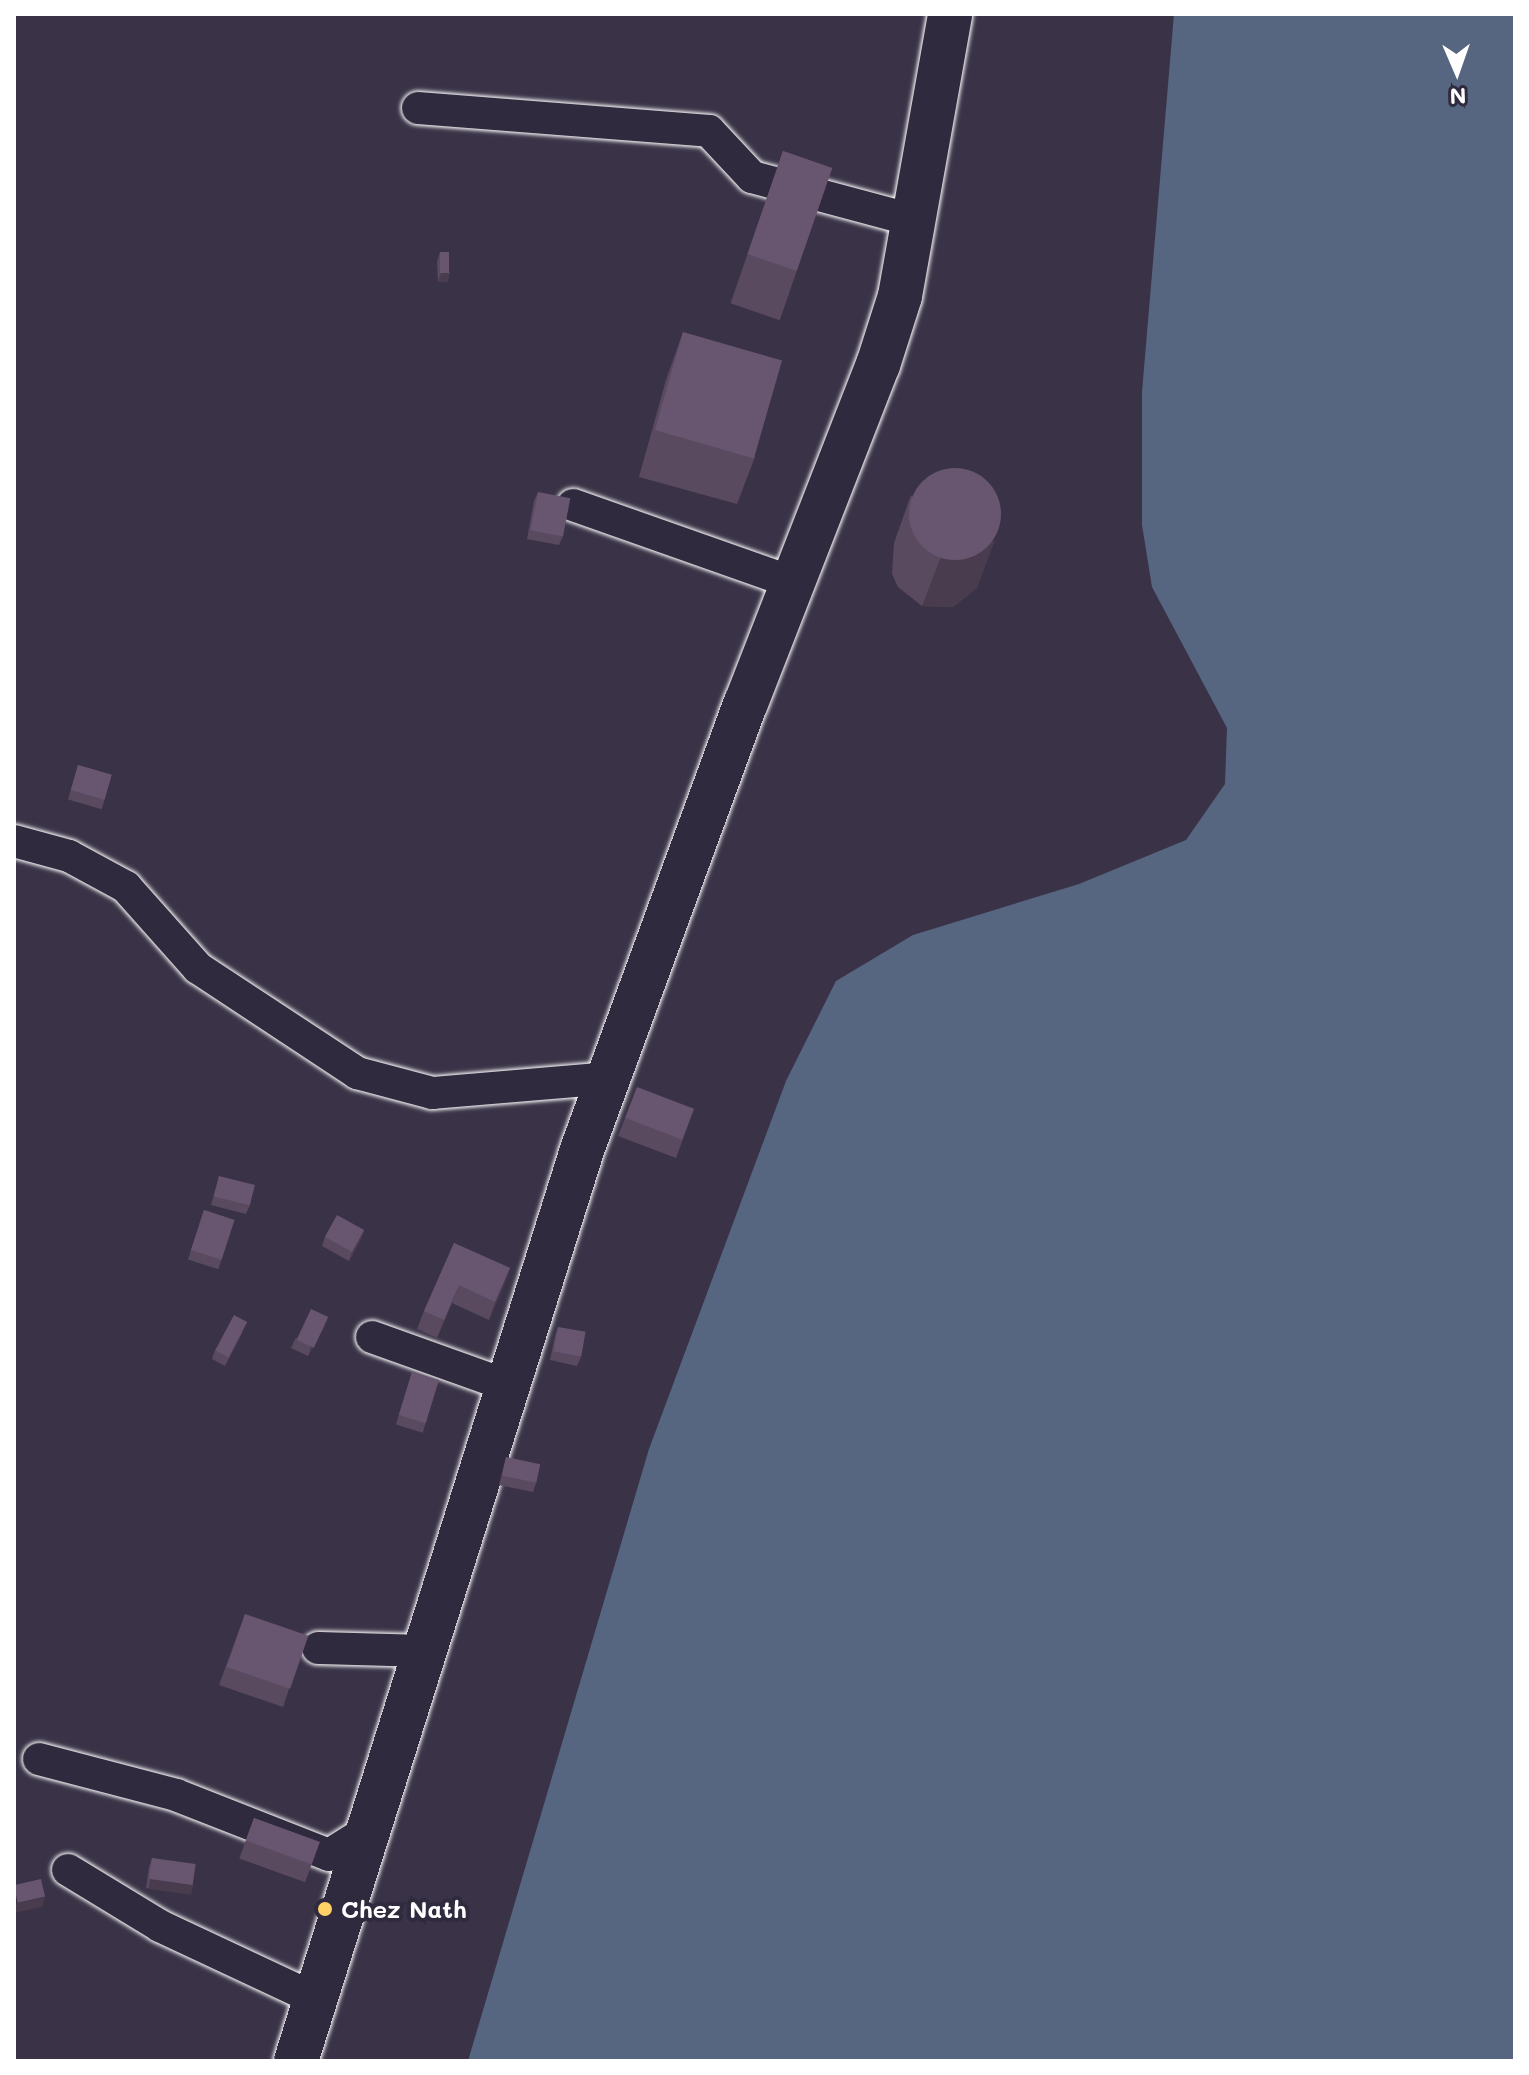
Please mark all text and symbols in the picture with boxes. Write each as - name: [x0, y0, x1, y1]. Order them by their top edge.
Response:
- north arrow: [1417, 32, 1497, 112]
- text: N: [1449, 82, 1467, 111]
- place label: Chez Nath: [341, 1895, 467, 1923]
- marker: Chez Nath: [316, 1900, 334, 1918]

